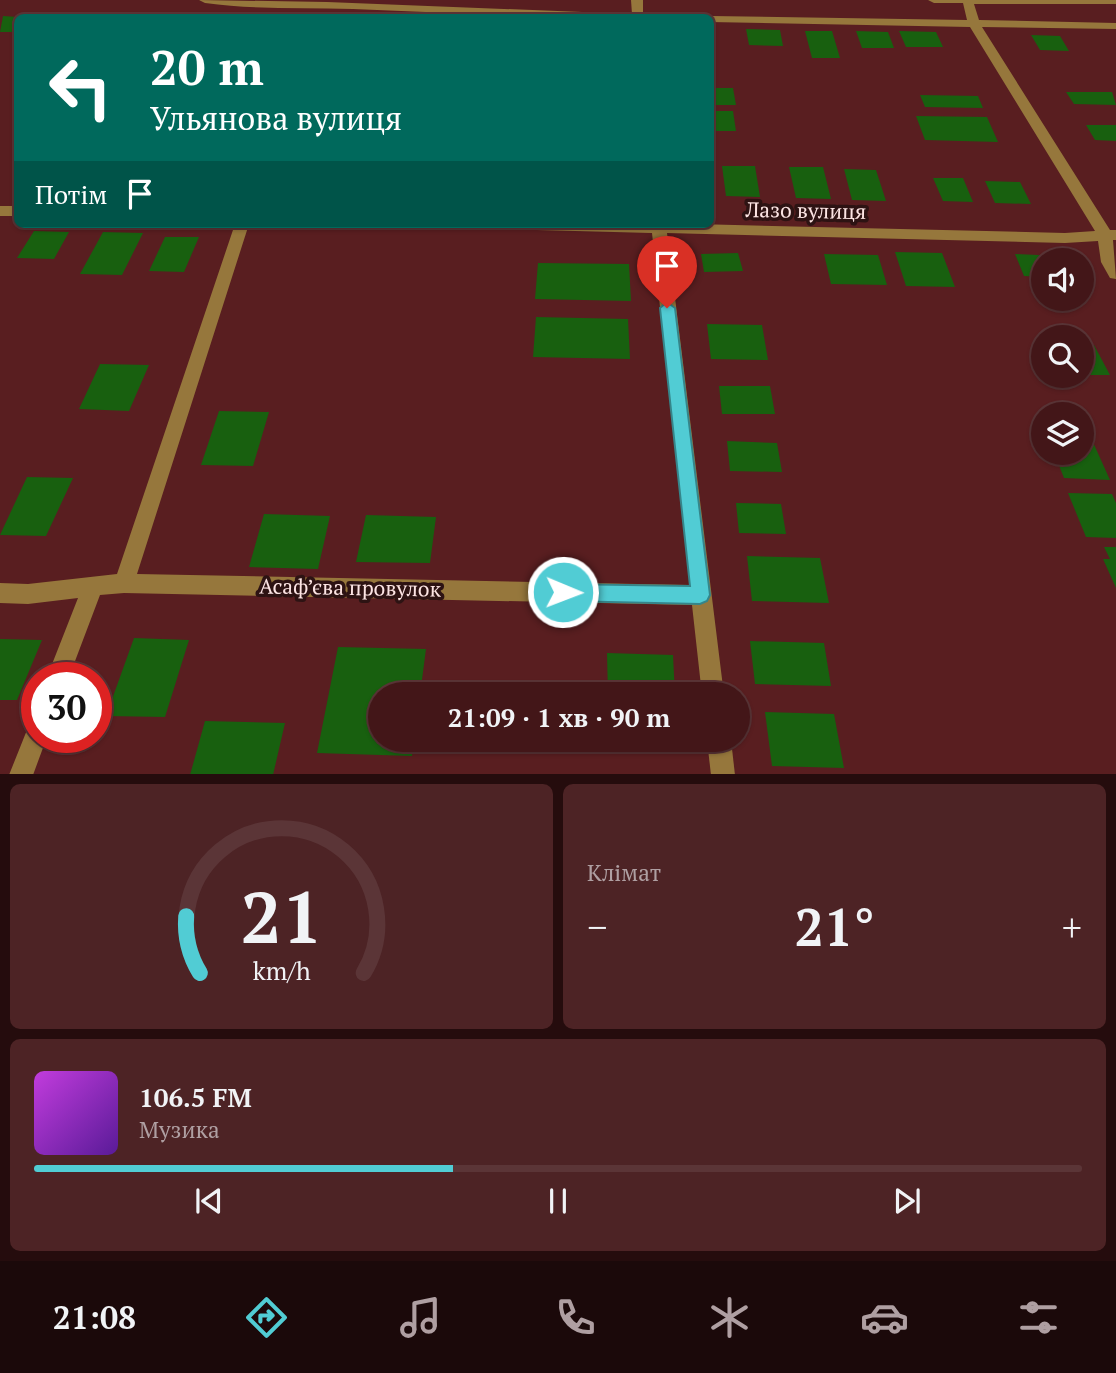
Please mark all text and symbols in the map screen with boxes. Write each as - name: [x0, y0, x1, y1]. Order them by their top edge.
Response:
- text: 20 m: [150, 34, 264, 99]
- icon: left: [35, 42, 126, 133]
- text: Ульянова вулиця: [150, 97, 402, 139]
- icon: arrive: [121, 175, 159, 213]
- text: Потім: [35, 177, 107, 211]
- street label: Лазо вулиця: [745, 195, 867, 225]
- pin: [637, 236, 697, 308]
- icon: arrive: [648, 247, 686, 285]
- map controls: [1031, 248, 1094, 465]
- button: sound: [1031, 248, 1094, 311]
- button: search: [1031, 325, 1094, 388]
- button: layers: [1031, 402, 1094, 465]
- position arrow: [526, 555, 600, 629]
- street label: Асаф’єва провулок: [259, 571, 442, 603]
- speed limit sign: 30: [21, 662, 112, 753]
- text: 21:09 · 1 хв · 90 m: [448, 700, 670, 734]
- text: Клімат: [587, 857, 661, 888]
- text: 21: [240, 867, 323, 964]
- text: 21°: [794, 892, 875, 961]
- text: −: [587, 902, 607, 952]
- text: +: [1062, 902, 1082, 952]
- text: km/h: [253, 953, 311, 986]
- text: 106.5 FM: [139, 1080, 252, 1114]
- text: Музика: [139, 1114, 220, 1145]
- icon: previous: [190, 1182, 228, 1220]
- icon: pause: [539, 1182, 577, 1220]
- icon: next: [888, 1182, 926, 1220]
- icon: directions: [242, 1293, 291, 1342]
- icon: music: [396, 1293, 445, 1342]
- icon: phone: [551, 1293, 600, 1342]
- icon: climate: [705, 1293, 754, 1342]
- icon: car: [860, 1293, 909, 1342]
- icon: filters: [1014, 1293, 1063, 1342]
- text: 21:08: [53, 1296, 136, 1338]

